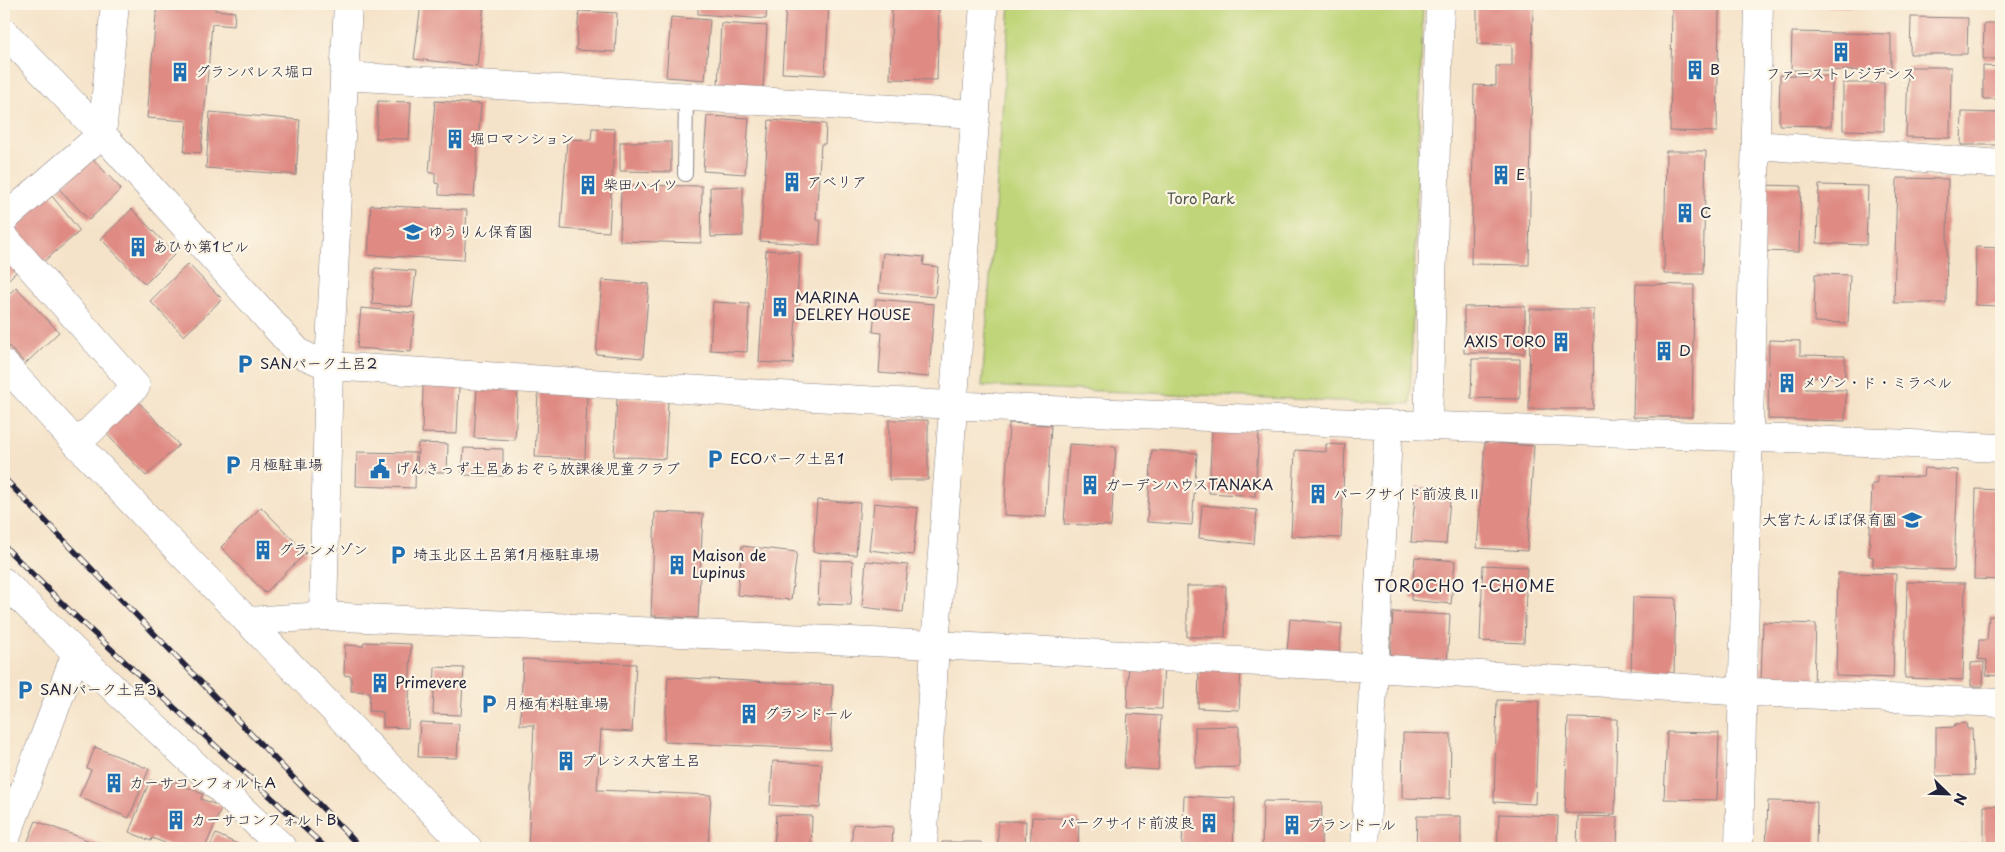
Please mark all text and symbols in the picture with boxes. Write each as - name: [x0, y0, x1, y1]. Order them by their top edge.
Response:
- building icon: ファーストレジデンス: [1830, 41, 1852, 63]
- place label: B: [1710, 57, 1720, 80]
- place label: グランパレス堀口: [195, 59, 314, 82]
- building icon: B: [1684, 59, 1706, 81]
- building icon: グランパレス堀口: [169, 61, 191, 83]
- place label: ファーストレジデンス: [1766, 61, 1916, 84]
- place label: 堀口マンション: [470, 126, 574, 149]
- building icon: 堀口マンション: [444, 128, 466, 150]
- place label: E: [1516, 162, 1525, 185]
- building icon: E: [1490, 164, 1512, 186]
- place label: アベリア: [807, 169, 867, 192]
- building icon: アベリア: [781, 171, 803, 193]
- place label: 柴田ハイツ: [603, 172, 678, 195]
- building icon: 柴田ハイツ: [577, 174, 599, 196]
- park label: Toro Park: [1167, 186, 1235, 209]
- place label: C: [1700, 200, 1712, 223]
- building icon: C: [1674, 202, 1696, 224]
- place label: ゆうりん保育園: [428, 219, 533, 242]
- school or university icon: ゆうりん保育園: [402, 221, 424, 243]
- place label: あひか第1ビル: [153, 234, 249, 257]
- building icon: あひか第1ビル: [127, 236, 149, 258]
- place label: MARINA DELREY HOUSE: [795, 285, 911, 325]
- building icon: MARINA DELREY HOUSE: [769, 296, 791, 318]
- place label: AXIS TORO: [1464, 329, 1546, 352]
- building icon: AXIS TORO: [1550, 331, 1572, 353]
- place label: D: [1679, 338, 1691, 361]
- building icon: D: [1653, 340, 1675, 362]
- place label: SANパーク土呂2: [260, 351, 377, 374]
- parking icon: SANパーク土呂2: [234, 353, 256, 375]
- place label: メゾン・ド・ミラベル: [1802, 370, 1952, 393]
- building icon: メゾン・ド・ミラベル: [1776, 372, 1798, 394]
- place label: ECOパーク土呂1: [730, 446, 844, 469]
- parking icon: ECOパーク土呂1: [704, 448, 726, 470]
- place label: 月極駐車場: [248, 452, 323, 475]
- parking icon: 月極駐車場: [222, 454, 244, 476]
- place label: げんきっず土呂あおぞら放課後児童クラブ: [395, 456, 680, 479]
- public building icon: げんきっず土呂あおぞら放課後児童クラブ: [369, 458, 391, 480]
- place label: ガーデンハウスTANAKA: [1105, 472, 1273, 495]
- building icon: ガーデンハウスTANAKA: [1079, 474, 1101, 496]
- place label: パークサイド前波良Ⅱ: [1333, 481, 1482, 504]
- building icon: パークサイド前波良Ⅱ: [1307, 483, 1329, 505]
- place label: 大宮たんぽぽ保育園: [1762, 507, 1897, 530]
- school or university icon: 大宮たんぽぽ保育園: [1901, 509, 1923, 531]
- place label: グランメゾン: [278, 537, 368, 560]
- building icon: グランメゾン: [252, 539, 274, 561]
- place label: 埼玉北区土呂第1月極駐車場: [413, 542, 600, 565]
- place label: Maison de Lupinus: [692, 543, 766, 583]
- parking icon: 埼玉北区土呂第1月極駐車場: [387, 544, 409, 566]
- building icon: Maison de Lupinus: [666, 554, 688, 576]
- district label: TOROCHO 1-CHOME: [1374, 573, 1556, 597]
- place label: Primevere: [395, 670, 467, 693]
- building icon: Primevere: [369, 672, 391, 694]
- place label: SANパーク土呂3: [40, 677, 157, 700]
- parking icon: SANパーク土呂3: [14, 679, 36, 701]
- place label: 月極有料駐車場: [504, 691, 609, 714]
- parking icon: 月極有料駐車場: [478, 693, 500, 715]
- place label: グランドール: [764, 701, 853, 724]
- building icon: グランドール: [738, 703, 760, 725]
- place label: プレシス大宮土呂: [581, 748, 701, 771]
- building icon: プレシス大宮土呂: [555, 750, 577, 772]
- place label: カーサコンフォルトA: [129, 770, 276, 793]
- north arrow: [1922, 770, 1972, 820]
- building icon: カーサコンフォルトA: [103, 772, 125, 794]
- text: N: [1949, 790, 1972, 808]
- place label: カーサコンフォルトB: [191, 807, 337, 830]
- building icon: カーサコンフォルトB: [165, 809, 187, 831]
- place label: パークサイド前波良: [1060, 810, 1194, 833]
- building icon: パークサイド前波良: [1198, 812, 1220, 834]
- place label: プランドール: [1307, 812, 1396, 835]
- building icon: プランドール: [1281, 814, 1303, 836]

